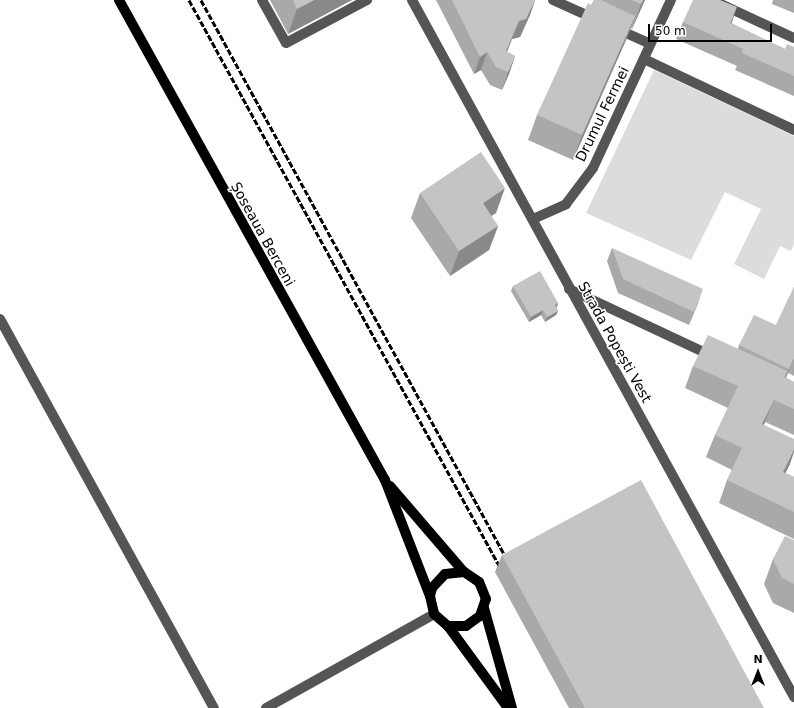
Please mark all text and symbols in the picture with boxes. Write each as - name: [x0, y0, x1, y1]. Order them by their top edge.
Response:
- scale bar: [650, 16, 774, 42]
- text: 50 m: [655, 24, 686, 38]
- street label: Drumul Fermei: [572, 64, 632, 164]
- street label: Șoseaua Berceni: [227, 179, 299, 289]
- street label: Strada Popești Vest: [575, 279, 655, 405]
- north arrow: [738, 652, 778, 692]
- text: N: [753, 653, 763, 666]

